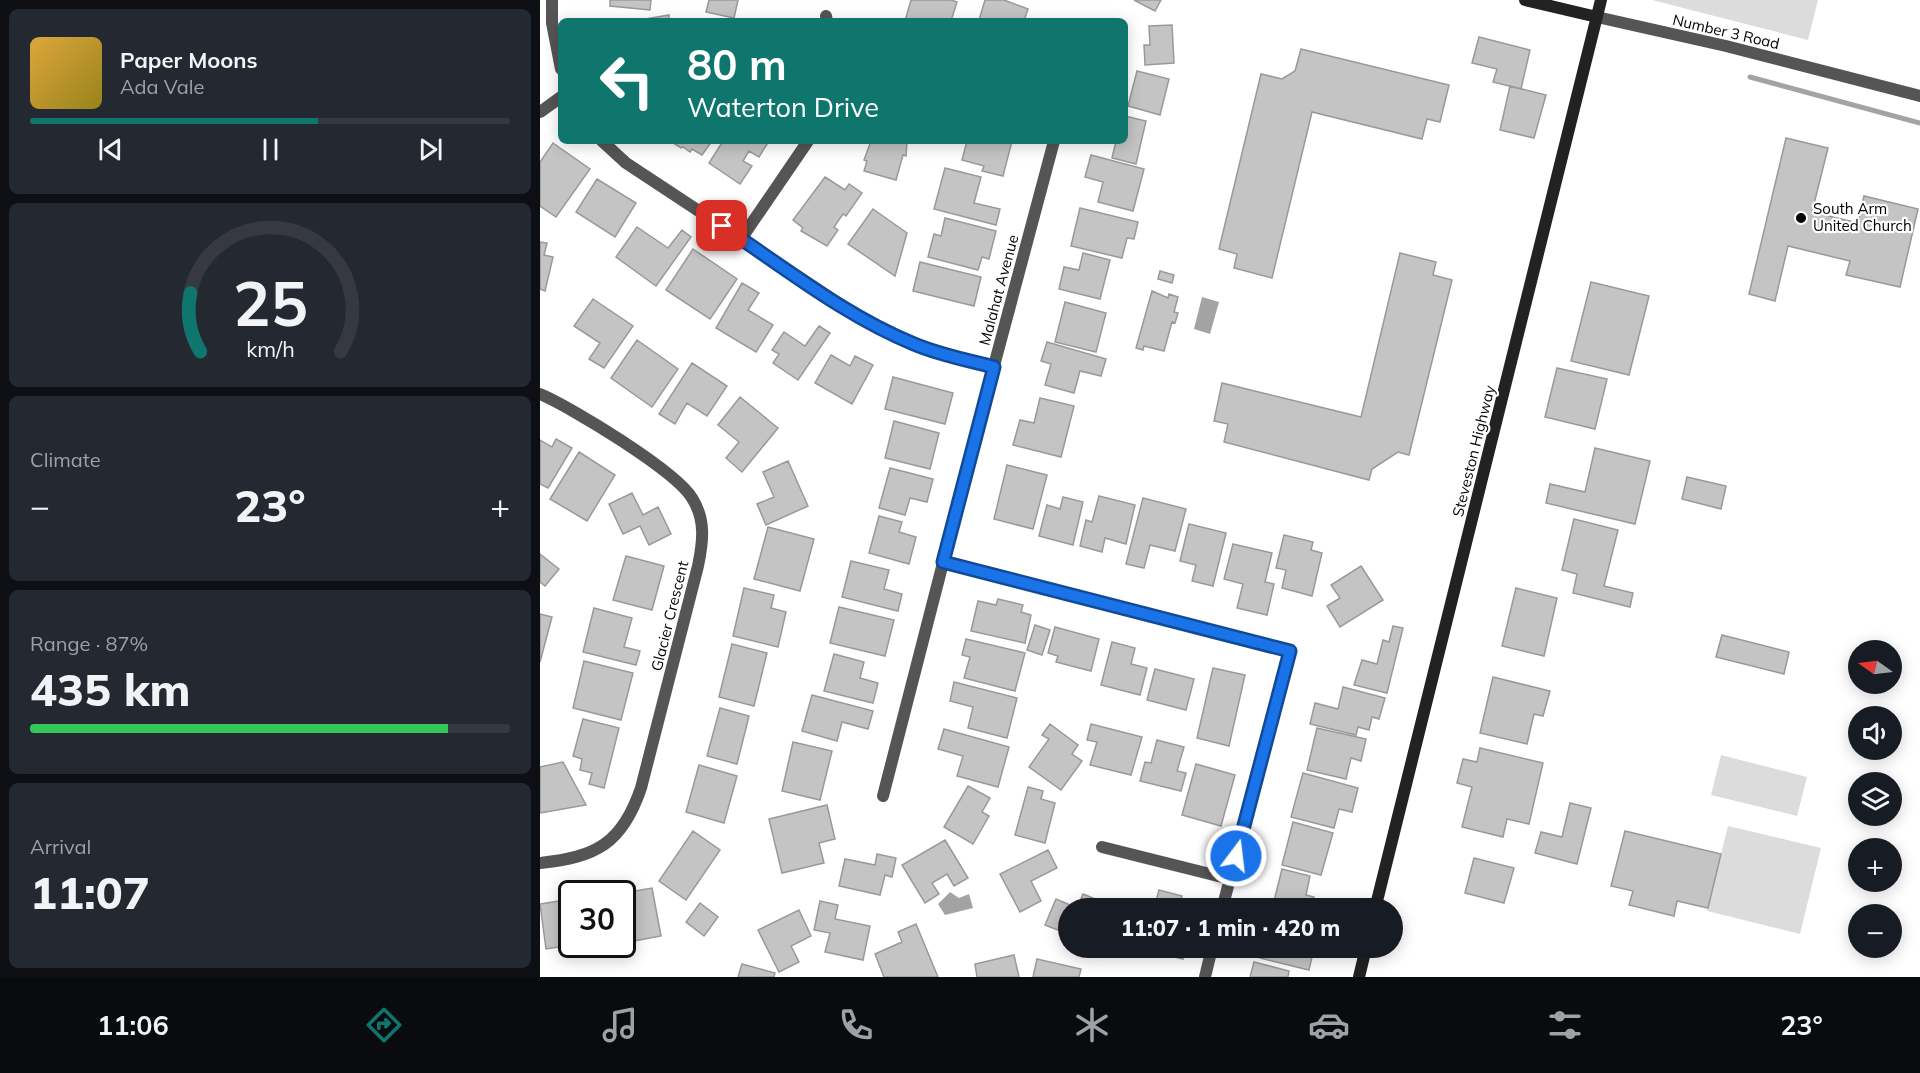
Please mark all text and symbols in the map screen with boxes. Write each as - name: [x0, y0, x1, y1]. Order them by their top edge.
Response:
- street label: Number 3 Road: [1671, 10, 1781, 53]
- text: 80 m: [687, 38, 787, 91]
- icon: left: [588, 42, 666, 120]
- text: Paper Moons: [120, 46, 258, 74]
- text: Ada Vale: [120, 74, 204, 99]
- text: Waterton Drive: [687, 90, 879, 124]
- icon: previous: [94, 133, 127, 166]
- icon: pause: [254, 133, 287, 166]
- icon: next: [414, 133, 447, 166]
- place label: South Arm United Church: [1813, 199, 1912, 235]
- pin: [696, 200, 747, 251]
- icon: arrive: [705, 209, 738, 242]
- marker: South Arm United Church: [1794, 211, 1808, 225]
- street label: Malahat Avenue: [975, 233, 1022, 347]
- text: 25: [233, 263, 307, 342]
- text: km/h: [246, 335, 294, 362]
- street label: Steveston Highway: [1448, 383, 1499, 519]
- text: Climate: [30, 447, 101, 472]
- text: 23°: [234, 477, 306, 533]
- text: −: [30, 485, 50, 526]
- text: +: [490, 485, 510, 526]
- street label: Glacier Crescent: [647, 559, 692, 673]
- text: Range · 87%: [30, 631, 148, 656]
- north arrow: [1848, 640, 1902, 694]
- map controls: [1848, 640, 1902, 958]
- text: 435 km: [30, 661, 191, 717]
- button: sound: [1848, 706, 1902, 760]
- button: layers: [1848, 772, 1902, 826]
- position arrow: [1204, 824, 1268, 888]
- text: Arrival: [30, 834, 91, 859]
- button: +: [1848, 838, 1902, 892]
- text: 11:07: [30, 864, 150, 920]
- speed limit sign: 30: [558, 880, 636, 958]
- button: −: [1848, 904, 1902, 958]
- text: 11:07 · 1 min · 420 m: [1121, 914, 1340, 942]
- icon: directions: [363, 1004, 405, 1046]
- icon: music: [599, 1004, 641, 1046]
- icon: phone: [835, 1004, 877, 1046]
- icon: climate: [1071, 1004, 1113, 1046]
- icon: car: [1308, 1004, 1350, 1046]
- icon: filters: [1544, 1004, 1586, 1046]
- text: 11:06: [97, 1008, 169, 1042]
- text: 23°: [1780, 1008, 1823, 1042]

